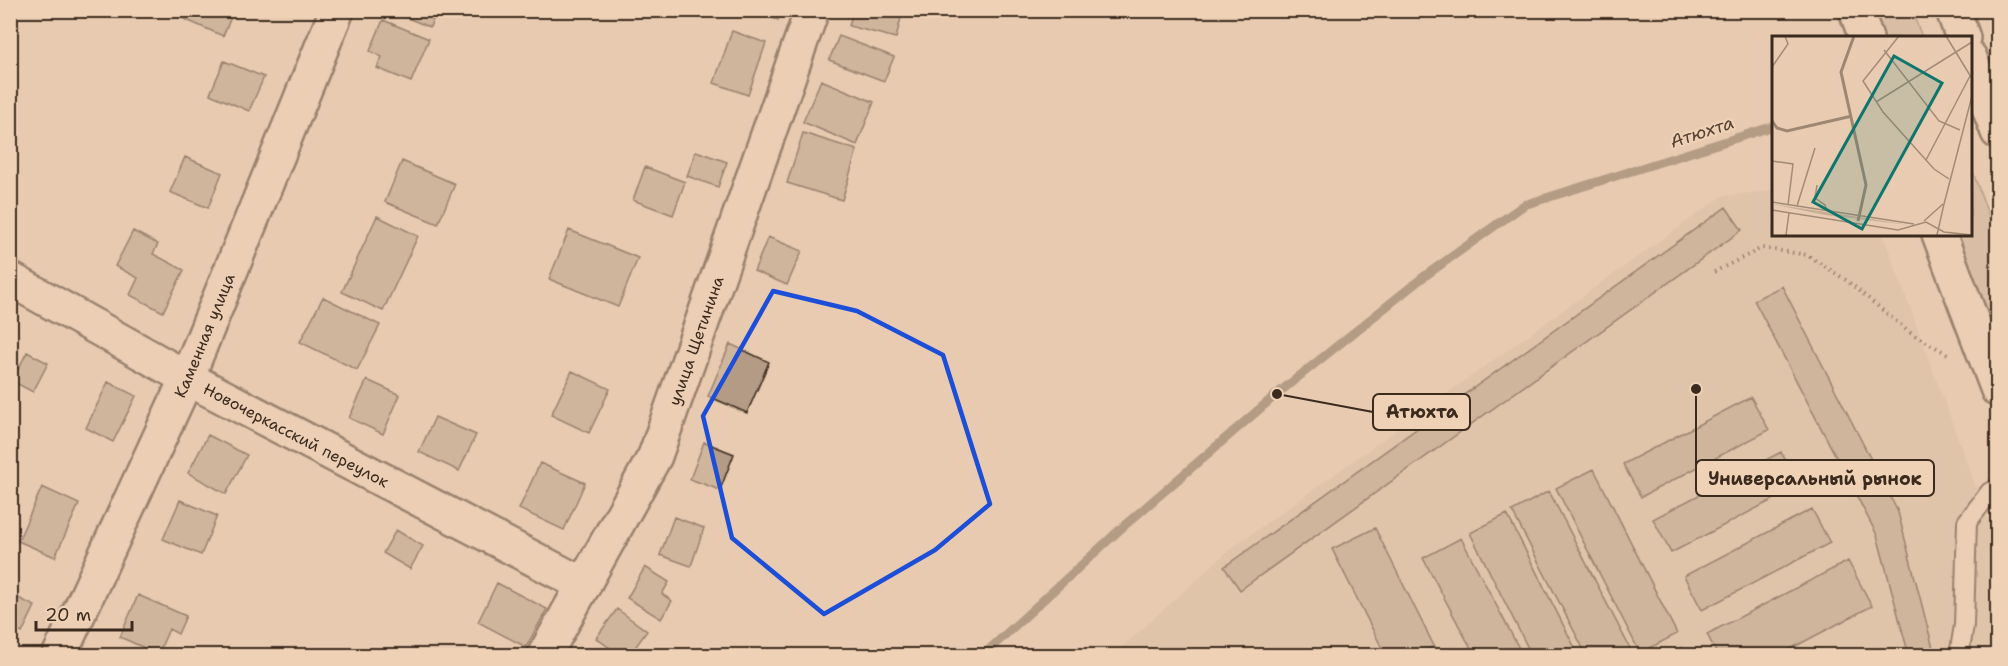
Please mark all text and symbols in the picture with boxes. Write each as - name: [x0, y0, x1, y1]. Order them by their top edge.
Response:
- inset map: [1772, 36, 1972, 236]
- water label: Атюхта: [1667, 110, 1737, 154]
- street label: Каменная улица: [169, 270, 239, 401]
- street label: улица Щетинина: [663, 273, 728, 408]
- street label: Новочеркасский переулок: [200, 378, 393, 492]
- callout: Атюхта: [1373, 394, 1470, 430]
- text: Атюхта: [1386, 400, 1459, 424]
- callout: Универсальный рынок: [1696, 460, 1934, 496]
- text: Универсальный рынок: [1708, 467, 1922, 491]
- scale bar: [36, 594, 132, 632]
- text: 20 m: [45, 603, 91, 627]

